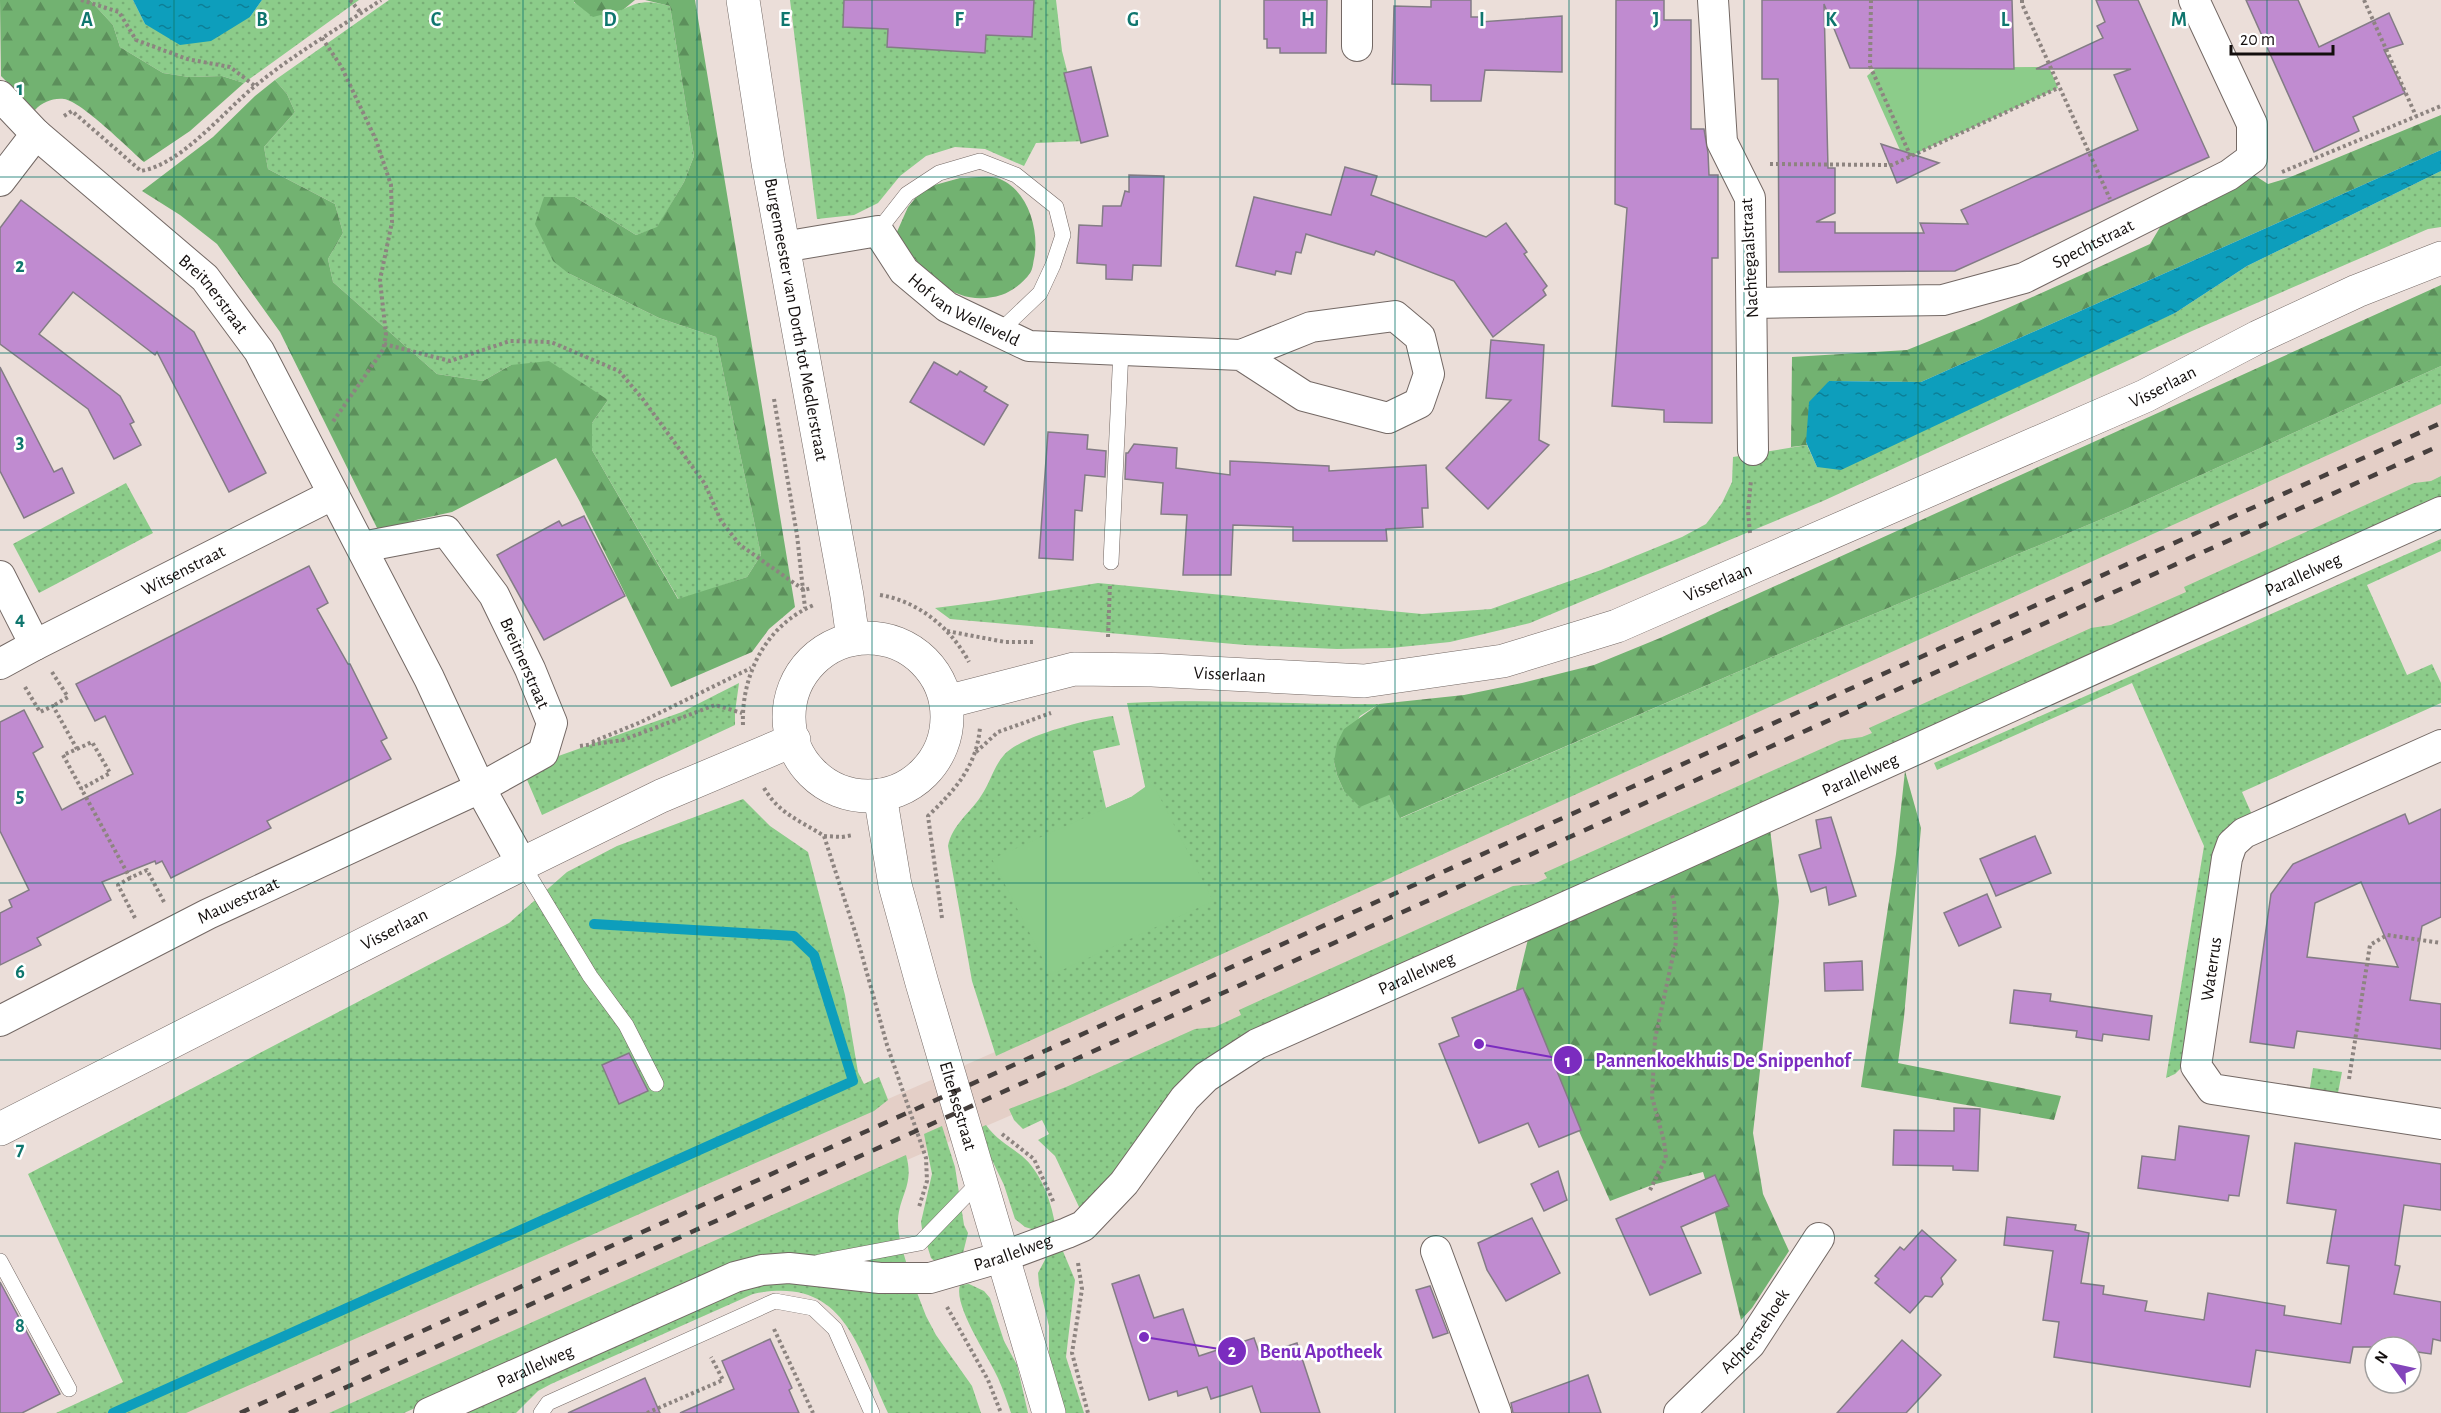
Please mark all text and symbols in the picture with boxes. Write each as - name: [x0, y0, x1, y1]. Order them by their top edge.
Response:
- text: A: [81, 10, 93, 30]
- text: B: [256, 10, 268, 30]
- text: C: [431, 10, 442, 30]
- text: D: [603, 10, 617, 30]
- text: E: [780, 10, 790, 30]
- text: F: [954, 10, 964, 30]
- text: G: [1127, 10, 1139, 30]
- text: H: [1301, 10, 1315, 30]
- text: I: [1479, 10, 1485, 30]
- text: J: [1653, 10, 1659, 30]
- text: K: [1825, 10, 1837, 30]
- text: L: [2001, 10, 2010, 30]
- text: M: [2171, 10, 2187, 30]
- scale bar: [2231, 18, 2333, 56]
- text: 20 m: [2240, 31, 2275, 49]
- text: 1: [16, 79, 24, 99]
- street label: Burgemeester van Dorth tot Medlerstraat: [761, 177, 830, 463]
- street label: Nachtegaalstraat: [1738, 197, 1762, 318]
- street label: Spechtstraat: [2050, 216, 2137, 272]
- street label: Breitnerstraat: [175, 252, 251, 338]
- text: 2: [15, 256, 25, 276]
- street label: Hof van Welleveld: [904, 270, 1022, 350]
- street label: Visserlaan: [2127, 363, 2199, 412]
- text: 3: [16, 432, 24, 452]
- street label: Witsenstraat: [139, 542, 228, 600]
- street label: Parallelweg: [2262, 550, 2344, 600]
- street label: Visserlaan: [1681, 560, 1755, 606]
- text: 4: [15, 609, 25, 629]
- street label: Breitnerstraat: [496, 615, 552, 712]
- street label: Visserlaan: [1193, 664, 1266, 686]
- street label: Parallelweg: [1820, 750, 1901, 801]
- text: 5: [16, 786, 24, 806]
- street label: Mauvestraat: [195, 874, 282, 928]
- street label: Visserlaan: [358, 905, 431, 954]
- street label: Waterrus: [2199, 936, 2225, 1002]
- street label: Parallelweg: [1376, 949, 1458, 999]
- text: 6: [15, 962, 25, 982]
- callout: Pannenkoekhuis De Snippenhof: [1553, 1041, 1863, 1079]
- text: Pannenkoekhuis De Snippenhof: [1595, 1051, 1852, 1071]
- text: 1: [1565, 1053, 1571, 1071]
- street label: Eltensestraat: [936, 1060, 979, 1153]
- text: 7: [16, 1139, 25, 1159]
- street label: Parallelweg: [972, 1231, 1055, 1275]
- street label: Achterstehoek: [1717, 1286, 1794, 1377]
- text: 8: [15, 1316, 25, 1336]
- callout: Benu Apotheek: [1217, 1332, 1394, 1370]
- north arrow: [2363, 1335, 2423, 1395]
- street label: Parallelweg: [495, 1342, 576, 1392]
- text: Benu Apotheek: [1260, 1342, 1383, 1362]
- text: 2: [1228, 1343, 1237, 1361]
- text: N: [2372, 1348, 2391, 1366]

